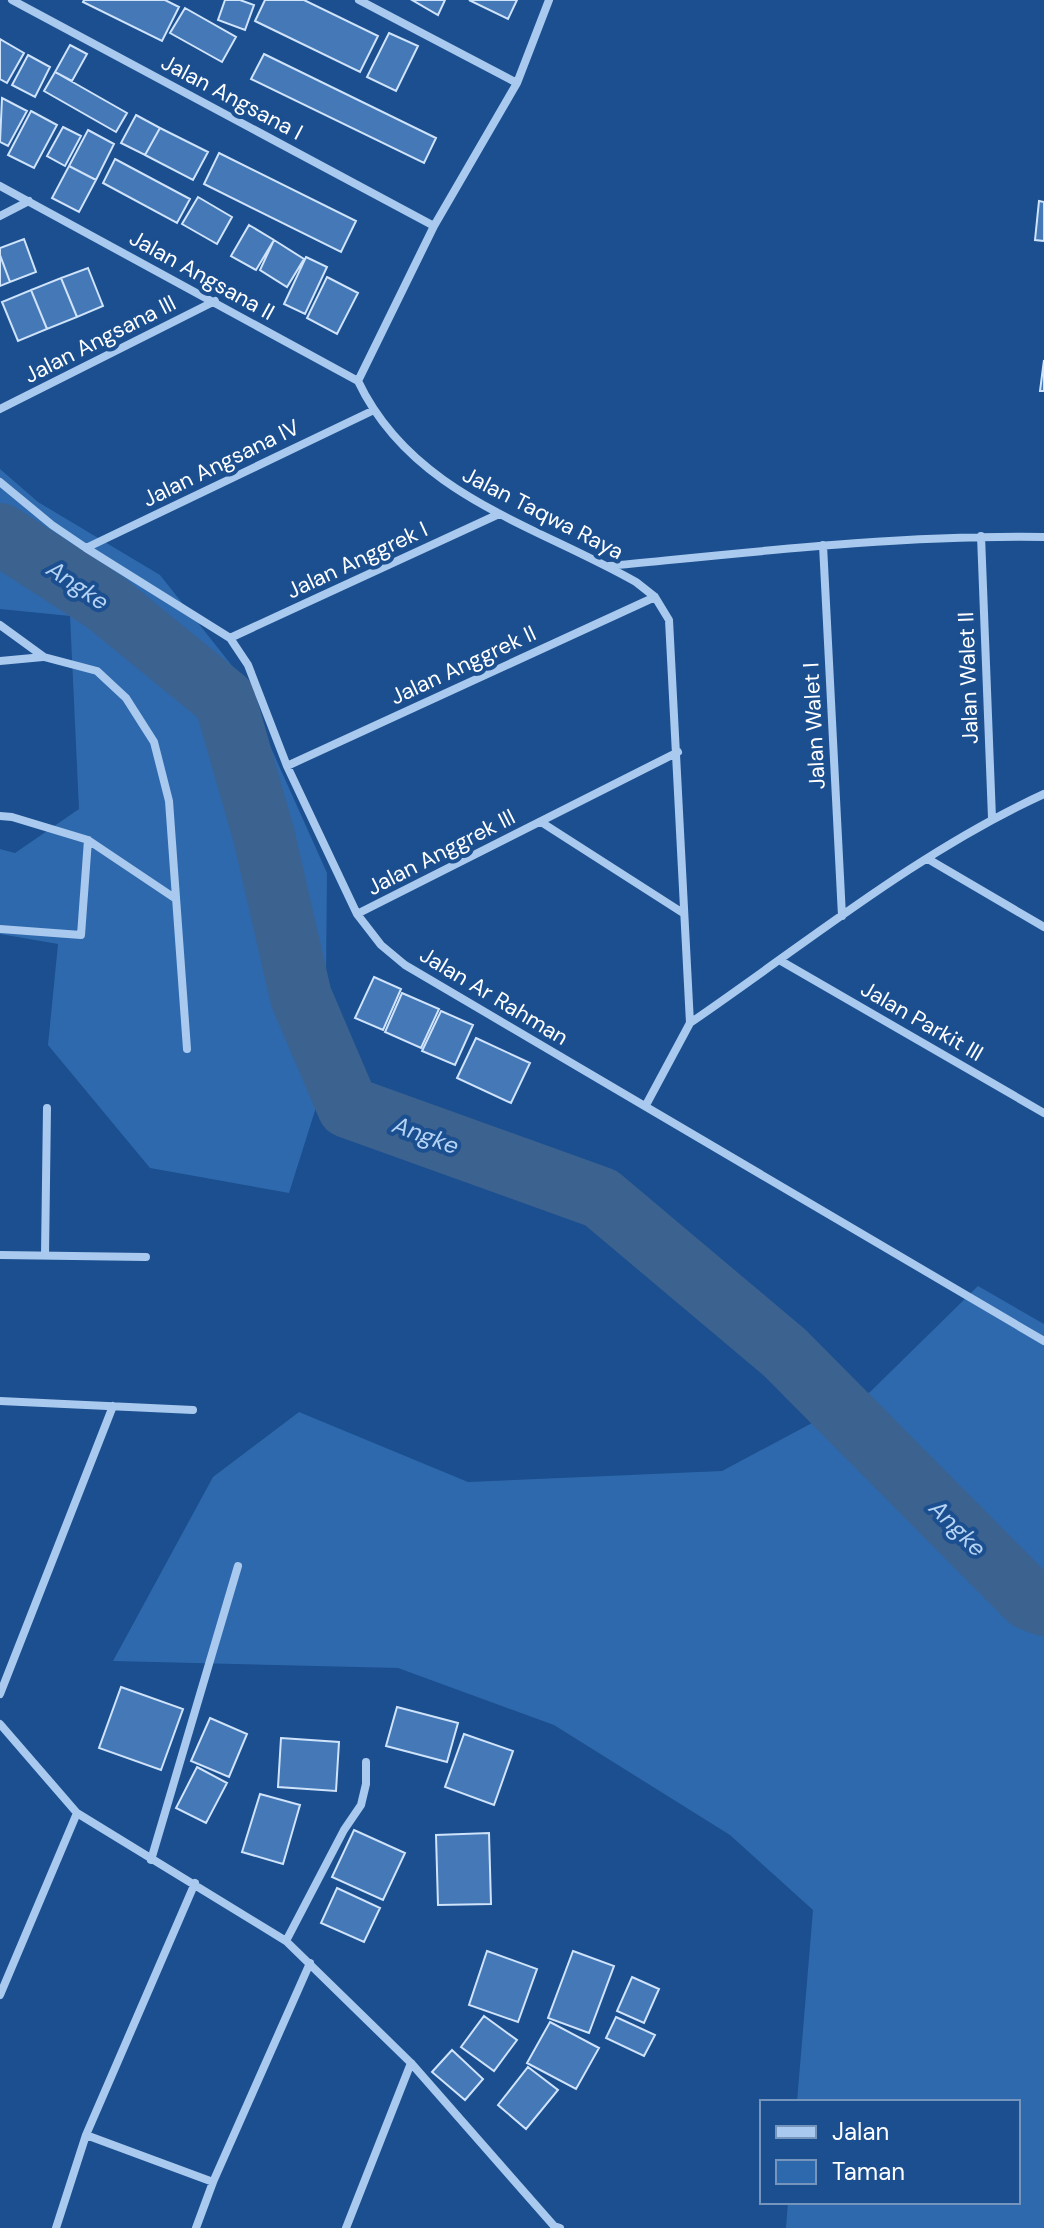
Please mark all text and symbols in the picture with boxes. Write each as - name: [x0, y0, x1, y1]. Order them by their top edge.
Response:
- street label: Jalan Angsana I: [156, 47, 308, 147]
- street label: Jalan Angsana II: [124, 223, 280, 327]
- street label: Jalan Angsana III: [19, 288, 181, 390]
- street label: Jalan Angsana IV: [138, 412, 305, 514]
- street label: Jalan Taqwa Raya: [458, 460, 628, 566]
- street label: Jalan Anggrek I: [282, 515, 432, 605]
- water label: Angke: [40, 552, 115, 617]
- street label: Jalan Walet II: [951, 611, 985, 745]
- street label: Jalan Anggrek II: [385, 619, 541, 711]
- street label: Jalan Walet I: [796, 662, 832, 790]
- street label: Jalan Anggrek III: [362, 802, 520, 902]
- street label: Jalan Ar Rahman: [414, 940, 574, 1052]
- street label: Jalan Parkit III: [855, 974, 989, 1068]
- water label: Angke: [388, 1108, 463, 1161]
- water label: Angke: [922, 1492, 993, 1563]
- legend: [760, 2100, 1020, 2204]
- text: Jalan: [832, 2116, 889, 2147]
- text: Taman: [832, 2156, 905, 2187]

